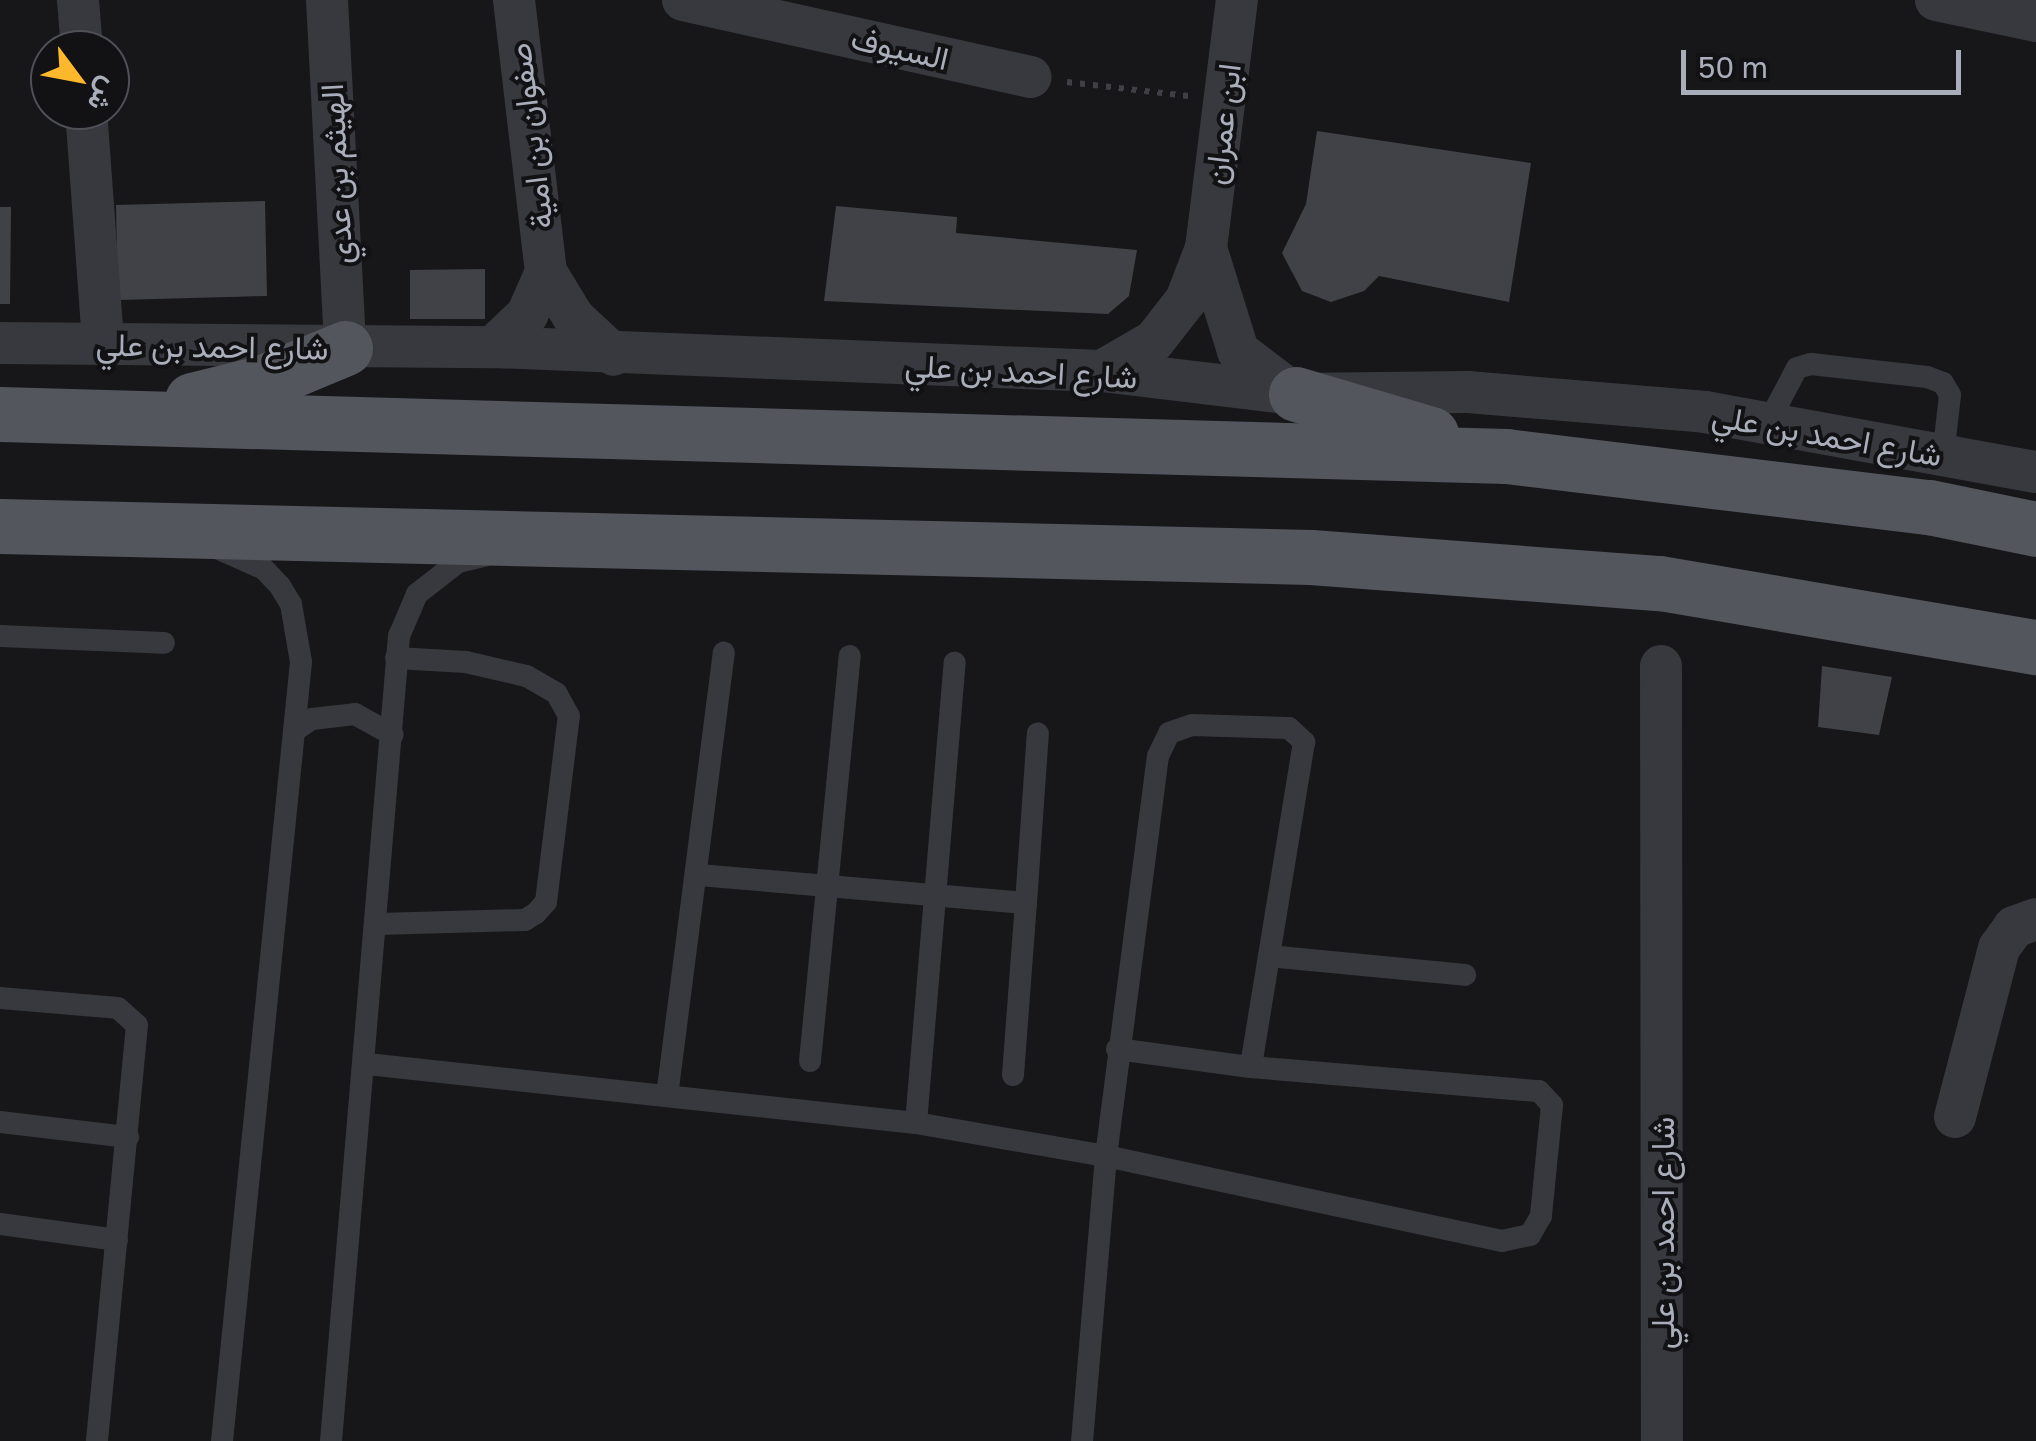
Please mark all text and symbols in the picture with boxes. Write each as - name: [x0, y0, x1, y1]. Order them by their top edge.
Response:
- street label: السيوف: [847, 18, 953, 78]
- north arrow: [30, 30, 130, 130]
- scale bar: [1686, 30, 1966, 92]
- street label: صفوان بن امية: [500, 41, 560, 231]
- text: 50 m: [1698, 49, 1768, 85]
- street label: ابن عمران: [1195, 61, 1249, 187]
- text: ش: [81, 72, 127, 118]
- street label: الهيثم بن عدي: [312, 83, 360, 265]
- street label: شارع احمد بن علي: [95, 325, 329, 367]
- street label: شارع احمد بن علي: [904, 346, 1138, 396]
- street label: شارع احمد بن علي: [1709, 396, 1945, 474]
- street label: شارع احمد بن علي: [1643, 1117, 1681, 1349]

